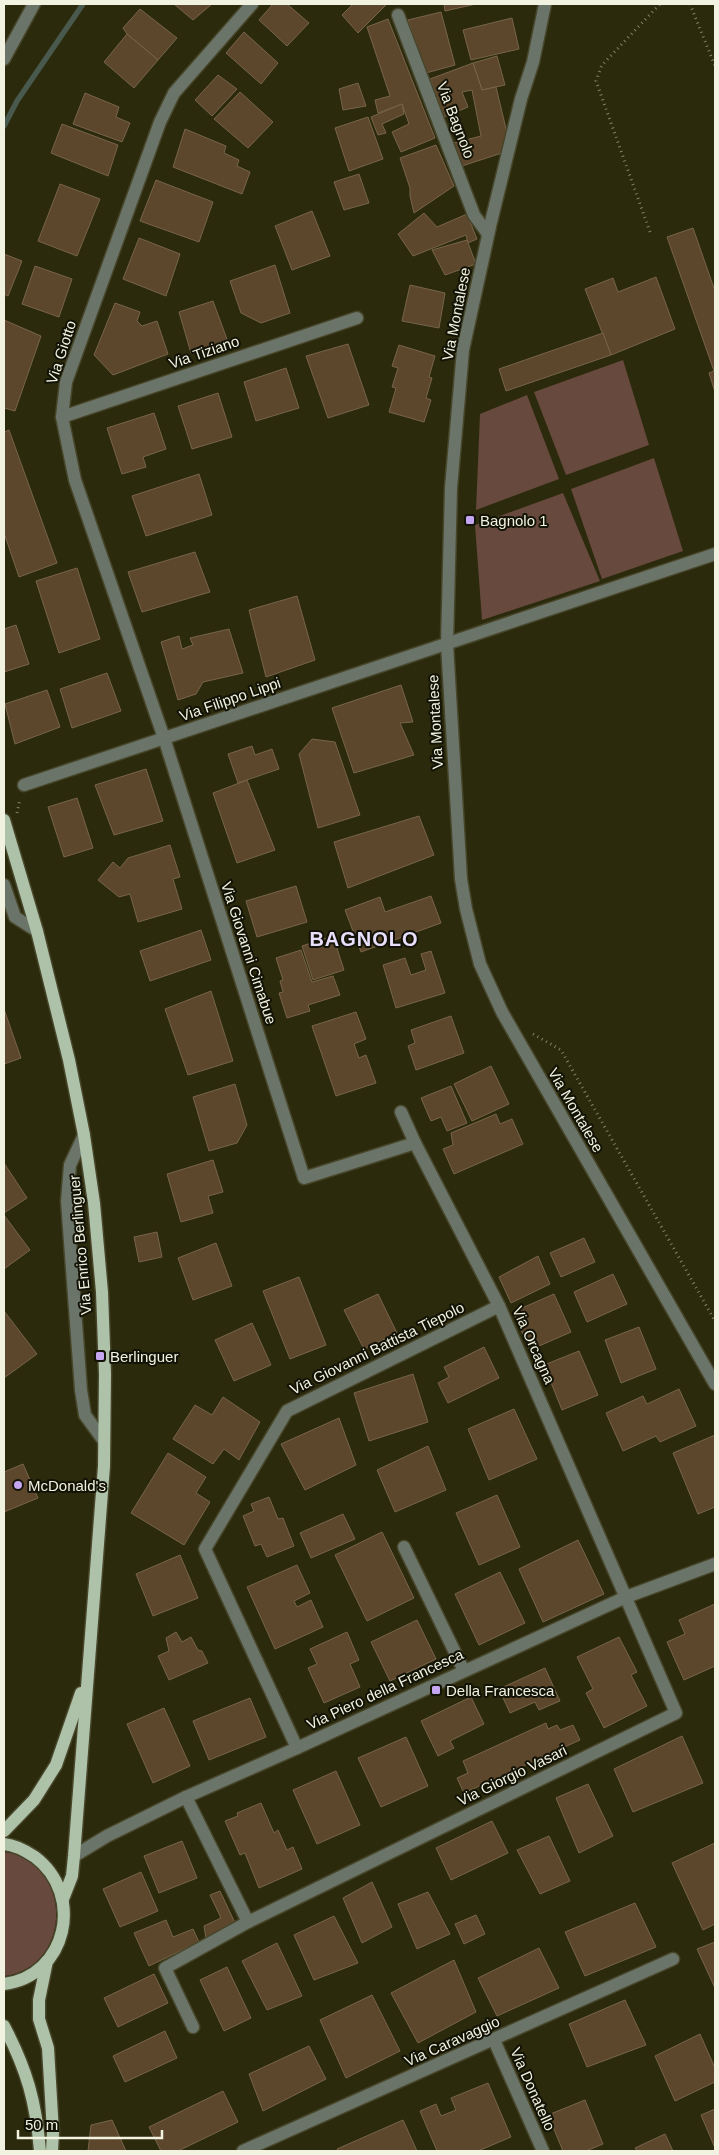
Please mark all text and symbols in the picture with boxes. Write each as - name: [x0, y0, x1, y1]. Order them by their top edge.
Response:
- street label: Via Bagnolo: [434, 79, 478, 161]
- street label: Via Montalese: [439, 266, 473, 362]
- street label: Via Giotto: [43, 318, 79, 386]
- street label: Via Tiziano: [167, 332, 241, 372]
- place label: Bagnolo 1: [480, 512, 548, 529]
- marker: Bagnolo 1: [464, 514, 476, 526]
- street label: Via Filippo Lippi: [177, 674, 283, 724]
- street label: Via Montalese: [424, 674, 446, 770]
- street label: Via Giovanni Cimabue: [218, 880, 280, 1026]
- district label: BAGNOLO: [309, 928, 419, 950]
- street label: Via Montalese: [545, 1065, 607, 1155]
- street label: Via Enrico Berlinguer: [65, 1174, 95, 1316]
- street label: Via Giovanni Battista Tiepolo: [287, 1298, 467, 1398]
- street label: Via Orcagna: [509, 1304, 559, 1387]
- place label: Berlinguer: [110, 1348, 178, 1365]
- marker: Berlinguer: [94, 1350, 106, 1362]
- place label: McDonald's: [28, 1477, 106, 1494]
- marker: McDonald's: [12, 1479, 24, 1491]
- street label: Via Piero della Francesca: [304, 1645, 467, 1733]
- place label: Della Francesca: [446, 1682, 555, 1699]
- marker: Della Francesca: [430, 1684, 442, 1696]
- street label: Via Giorgio Vasari: [455, 1741, 569, 1809]
- street label: Via Caravaggio: [402, 2012, 502, 2070]
- street label: Via Donatello: [507, 2045, 559, 2133]
- scale bar: [18, 2108, 161, 2140]
- text: 50 m: [25, 2116, 58, 2133]

